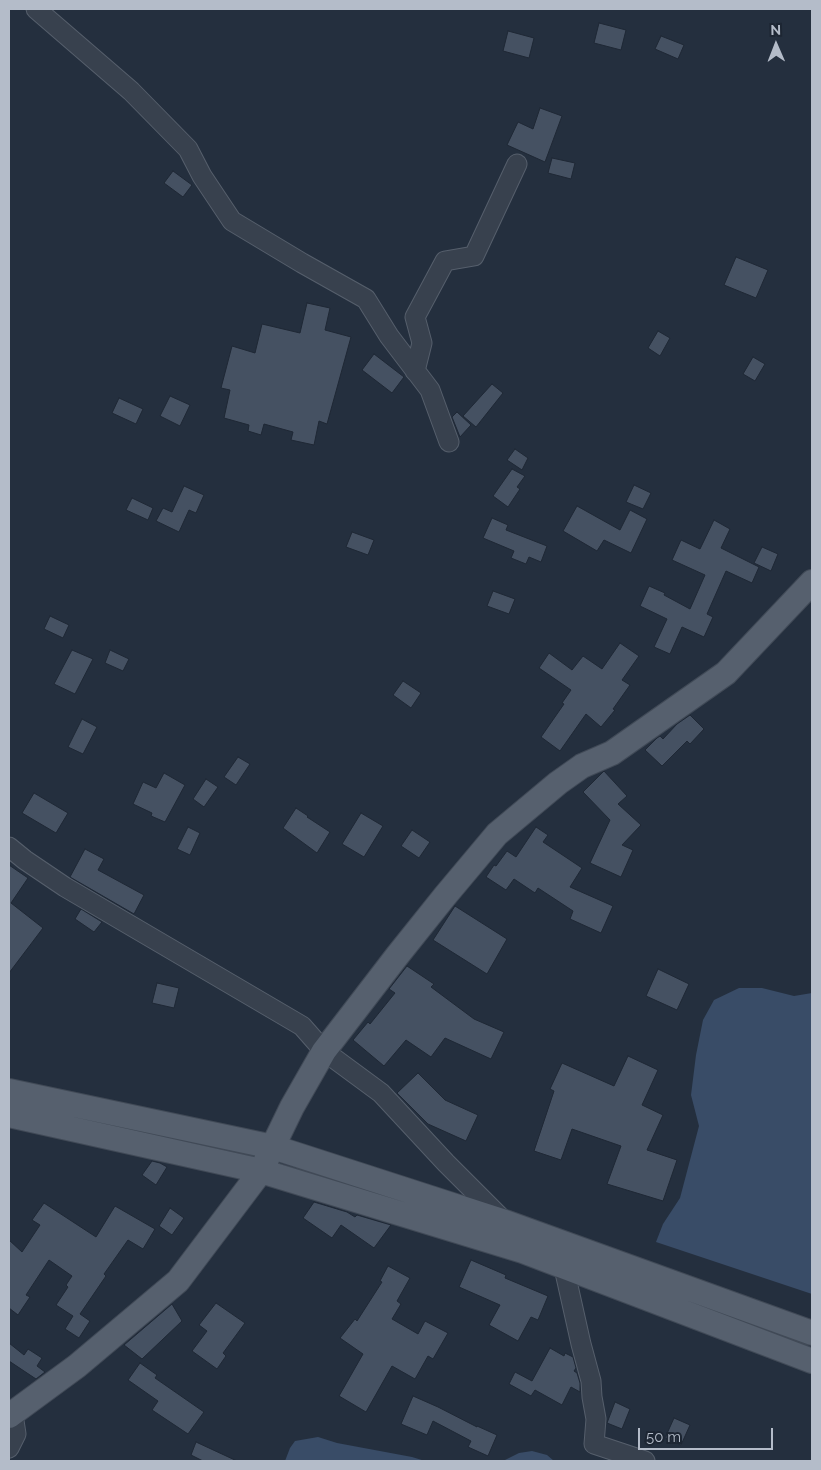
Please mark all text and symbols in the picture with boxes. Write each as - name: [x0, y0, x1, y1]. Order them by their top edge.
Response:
- north arrow: [751, 20, 801, 70]
- text: N: [770, 22, 781, 38]
- scale bar: [641, 1418, 776, 1450]
- text: 50 m: [646, 1428, 681, 1446]

